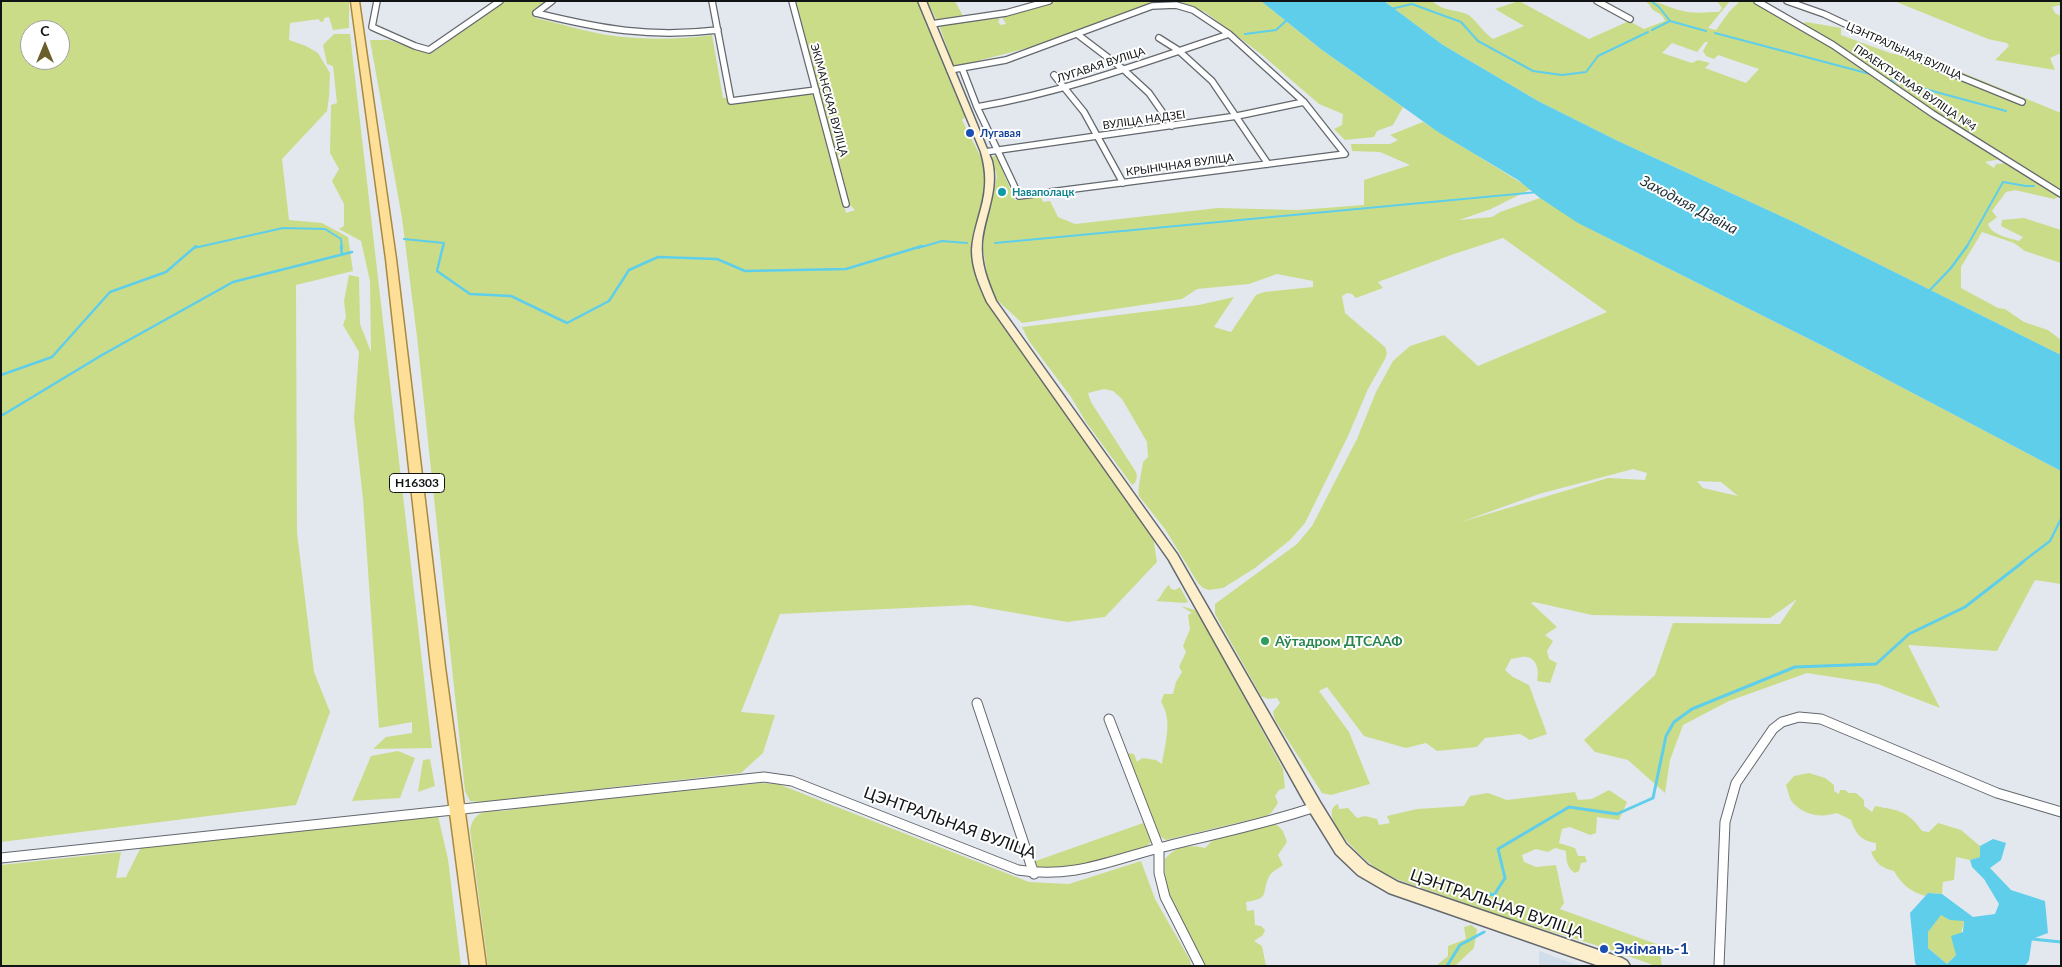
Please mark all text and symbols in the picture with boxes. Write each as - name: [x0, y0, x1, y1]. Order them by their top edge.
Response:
- street label: ЦЭНТРАЛЬНАЯ ВУЛІЦА: [1844, 19, 1964, 83]
- north arrow: [20, 20, 70, 70]
- text: С: [40, 22, 50, 39]
- street label: ЭКІМАНСКАЯ ВУЛІЦА: [808, 42, 850, 158]
- street label: ПРАЕКТУЕМАЯ ВУЛІЦА №4: [1851, 42, 1979, 134]
- street label: ЛУГАВАЯ ВУЛІЦА: [1055, 44, 1147, 86]
- street label: ВУЛІЦА НАДЗЕІ: [1102, 108, 1186, 132]
- place label: Лугавая: [980, 126, 1021, 140]
- marker: Лугавая: [964, 127, 976, 139]
- street label: КРЫНІЧНАЯ ВУЛІЦА: [1125, 151, 1235, 179]
- water label: Заходняя Дзвіна: [1637, 172, 1741, 238]
- place label: Наваполацк: [1012, 185, 1074, 199]
- marker: Наваполацк: [996, 186, 1008, 198]
- road number: Н16303: [390, 473, 444, 492]
- place label: Аўтадром ДТСААФ: [1275, 633, 1403, 649]
- marker: Аўтадром ДТСААФ: [1259, 635, 1271, 647]
- street label: ЦЭНТРАЛЬНАЯ ВУЛІЦА: [861, 783, 1039, 863]
- street label: ЦЭНТРАЛЬНАЯ ВУЛІЦА: [1408, 865, 1586, 943]
- place label: Экімань-1: [1614, 939, 1689, 959]
- marker: Экімань-1: [1598, 943, 1610, 955]

